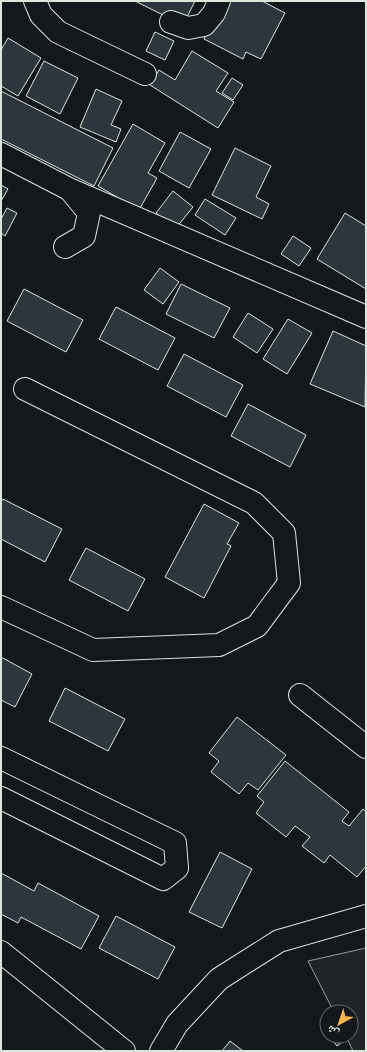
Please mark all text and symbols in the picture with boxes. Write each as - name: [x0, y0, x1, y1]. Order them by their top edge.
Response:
- north arrow: [319, 1004, 359, 1044]
- text: ش: [323, 1022, 342, 1041]

